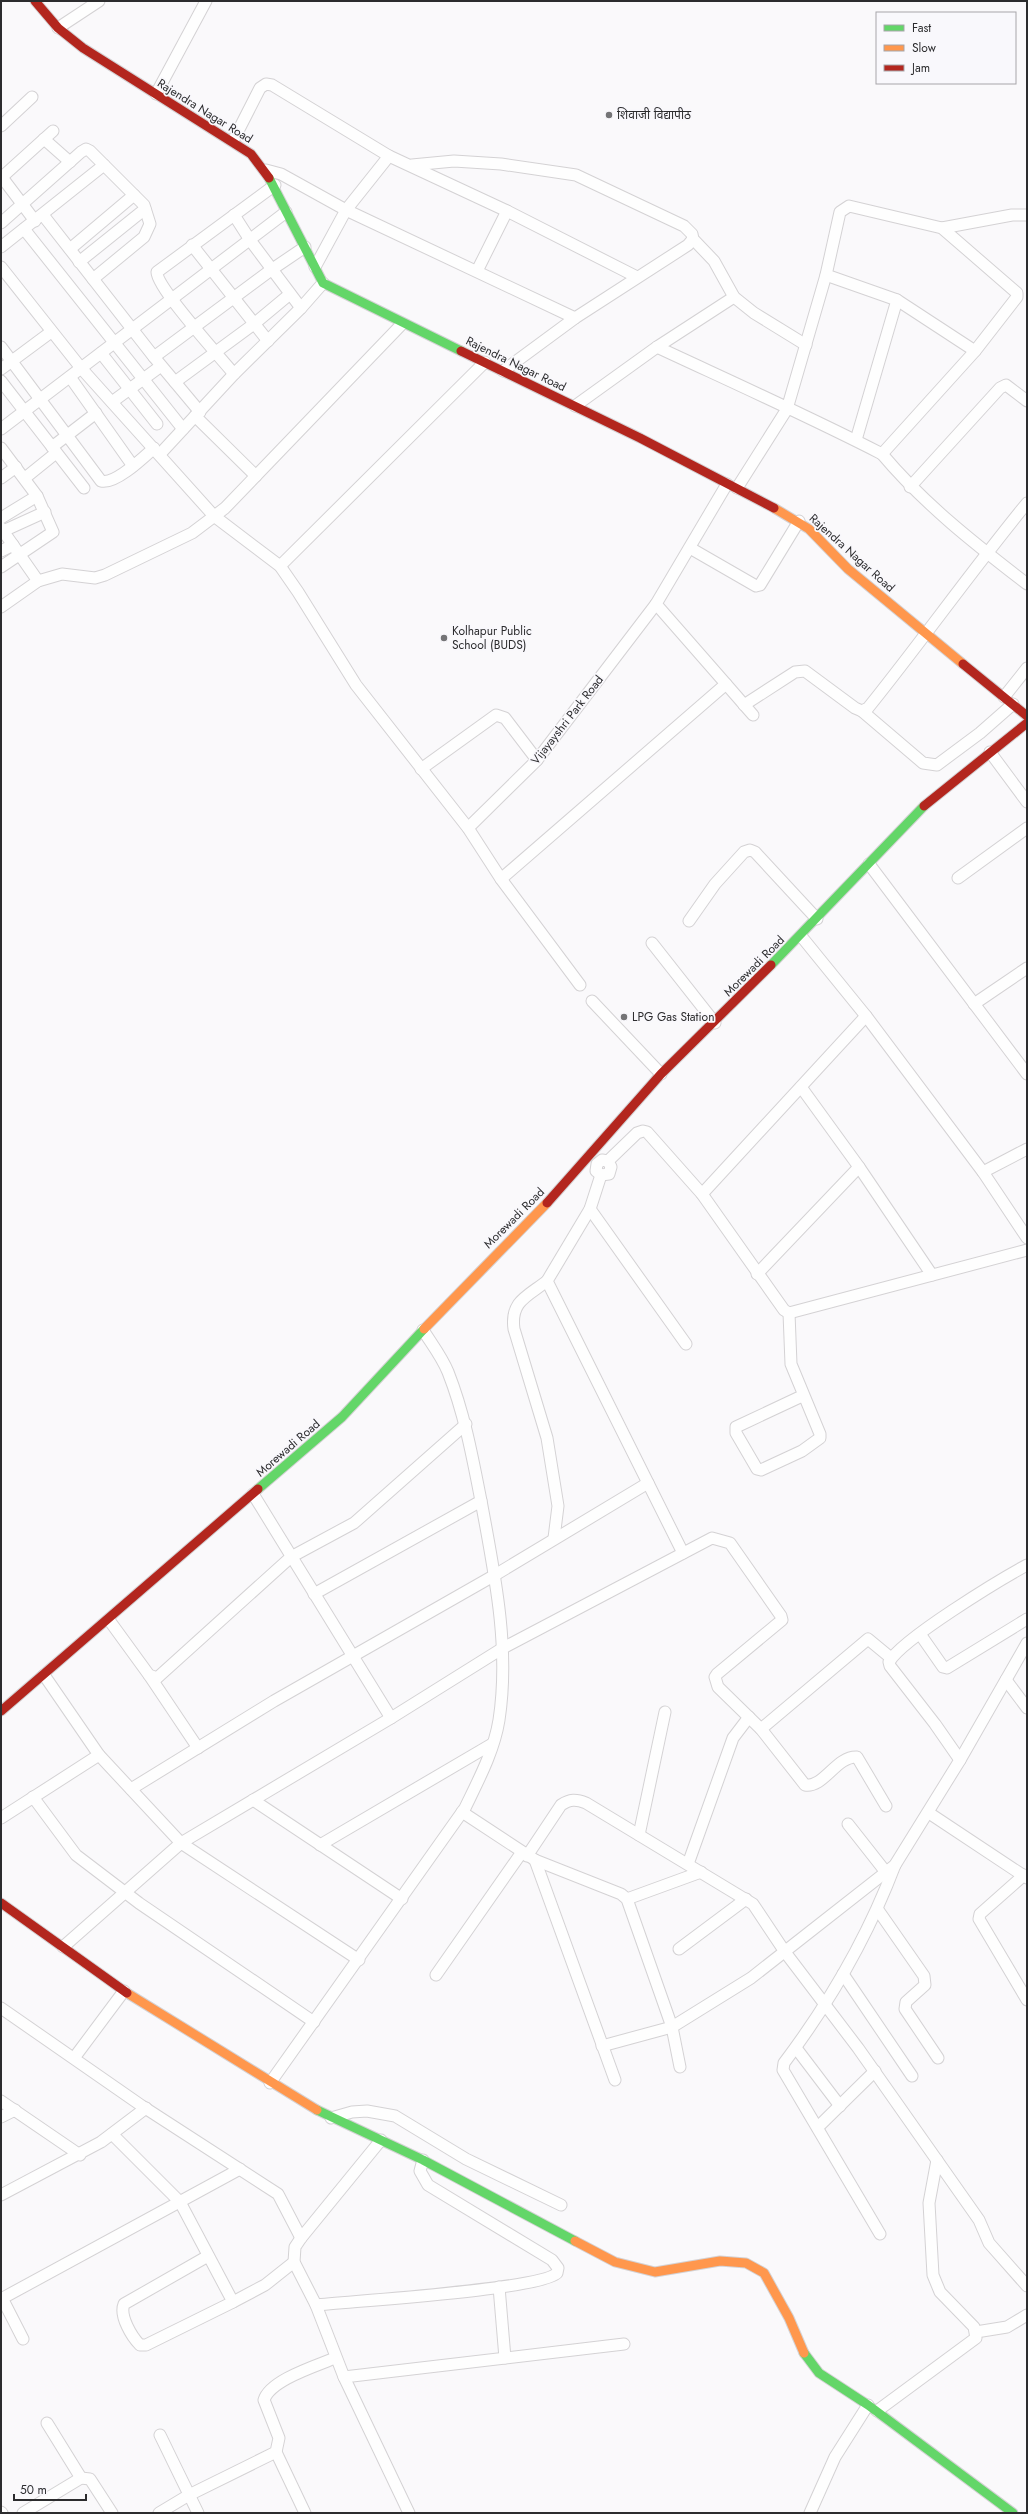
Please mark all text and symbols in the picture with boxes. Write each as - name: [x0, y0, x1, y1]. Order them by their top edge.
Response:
- legend: [876, 12, 1016, 84]
- text: Fast: [912, 19, 931, 37]
- text: Slow: [912, 39, 937, 57]
- text: Jam: [910, 59, 930, 77]
- street label: Rajendra Nagar Road: [154, 74, 256, 148]
- place label: शिवाजी विद्यापीठ: [617, 106, 692, 124]
- marker: शिवाजी विद्यापीठ: [604, 110, 614, 120]
- street label: Rajendra Nagar Road: [463, 332, 569, 396]
- street label: Rajendra Nagar Road: [805, 510, 899, 596]
- place label: Kolhapur Public School (BUDS): [452, 622, 532, 654]
- marker: Kolhapur Public School (BUDS): [439, 633, 449, 643]
- street label: Vijayayshri Park Road: [526, 672, 608, 768]
- street label: Morewadi Road: [719, 931, 789, 1001]
- place label: LPG Gas Station: [632, 1008, 714, 1026]
- marker: LPG Gas Station: [619, 1012, 629, 1022]
- street label: Morewadi Road: [479, 1183, 549, 1253]
- street label: Morewadi Road: [252, 1415, 324, 1481]
- scale bar: [14, 2476, 86, 2502]
- text: 50 m: [20, 2481, 47, 2499]

